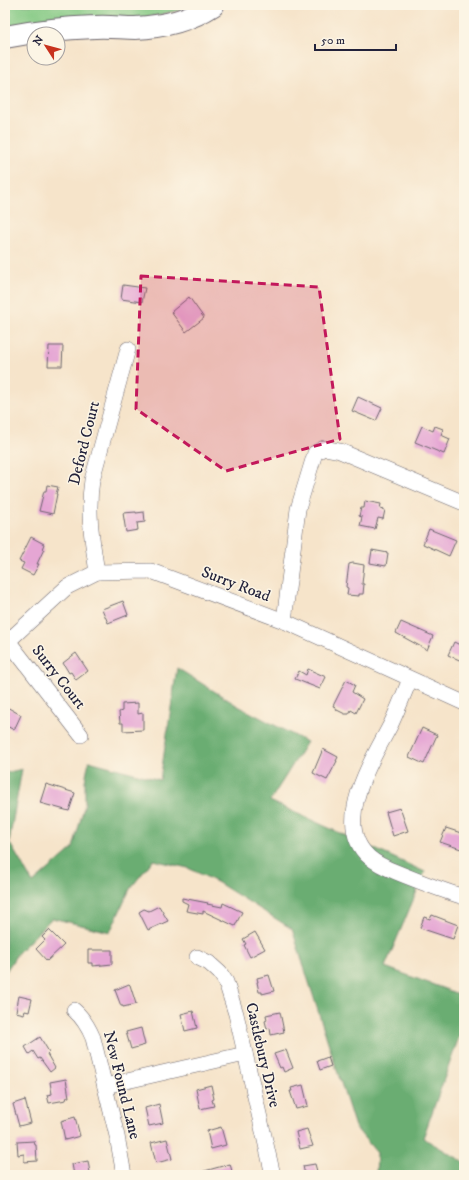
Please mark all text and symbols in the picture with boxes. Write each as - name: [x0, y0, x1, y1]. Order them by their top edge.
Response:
- north arrow: [26, 26, 66, 66]
- scale bar: [315, 26, 396, 52]
- text: N: [30, 33, 47, 48]
- text: 50 m: [321, 33, 345, 48]
- street label: Deford Court: [64, 399, 104, 487]
- street label: Surry Road: [199, 562, 273, 606]
- street label: Surry Court: [28, 641, 90, 713]
- street label: Castlebury Drive: [241, 1001, 285, 1110]
- street label: New Found Lane: [99, 1029, 145, 1142]

